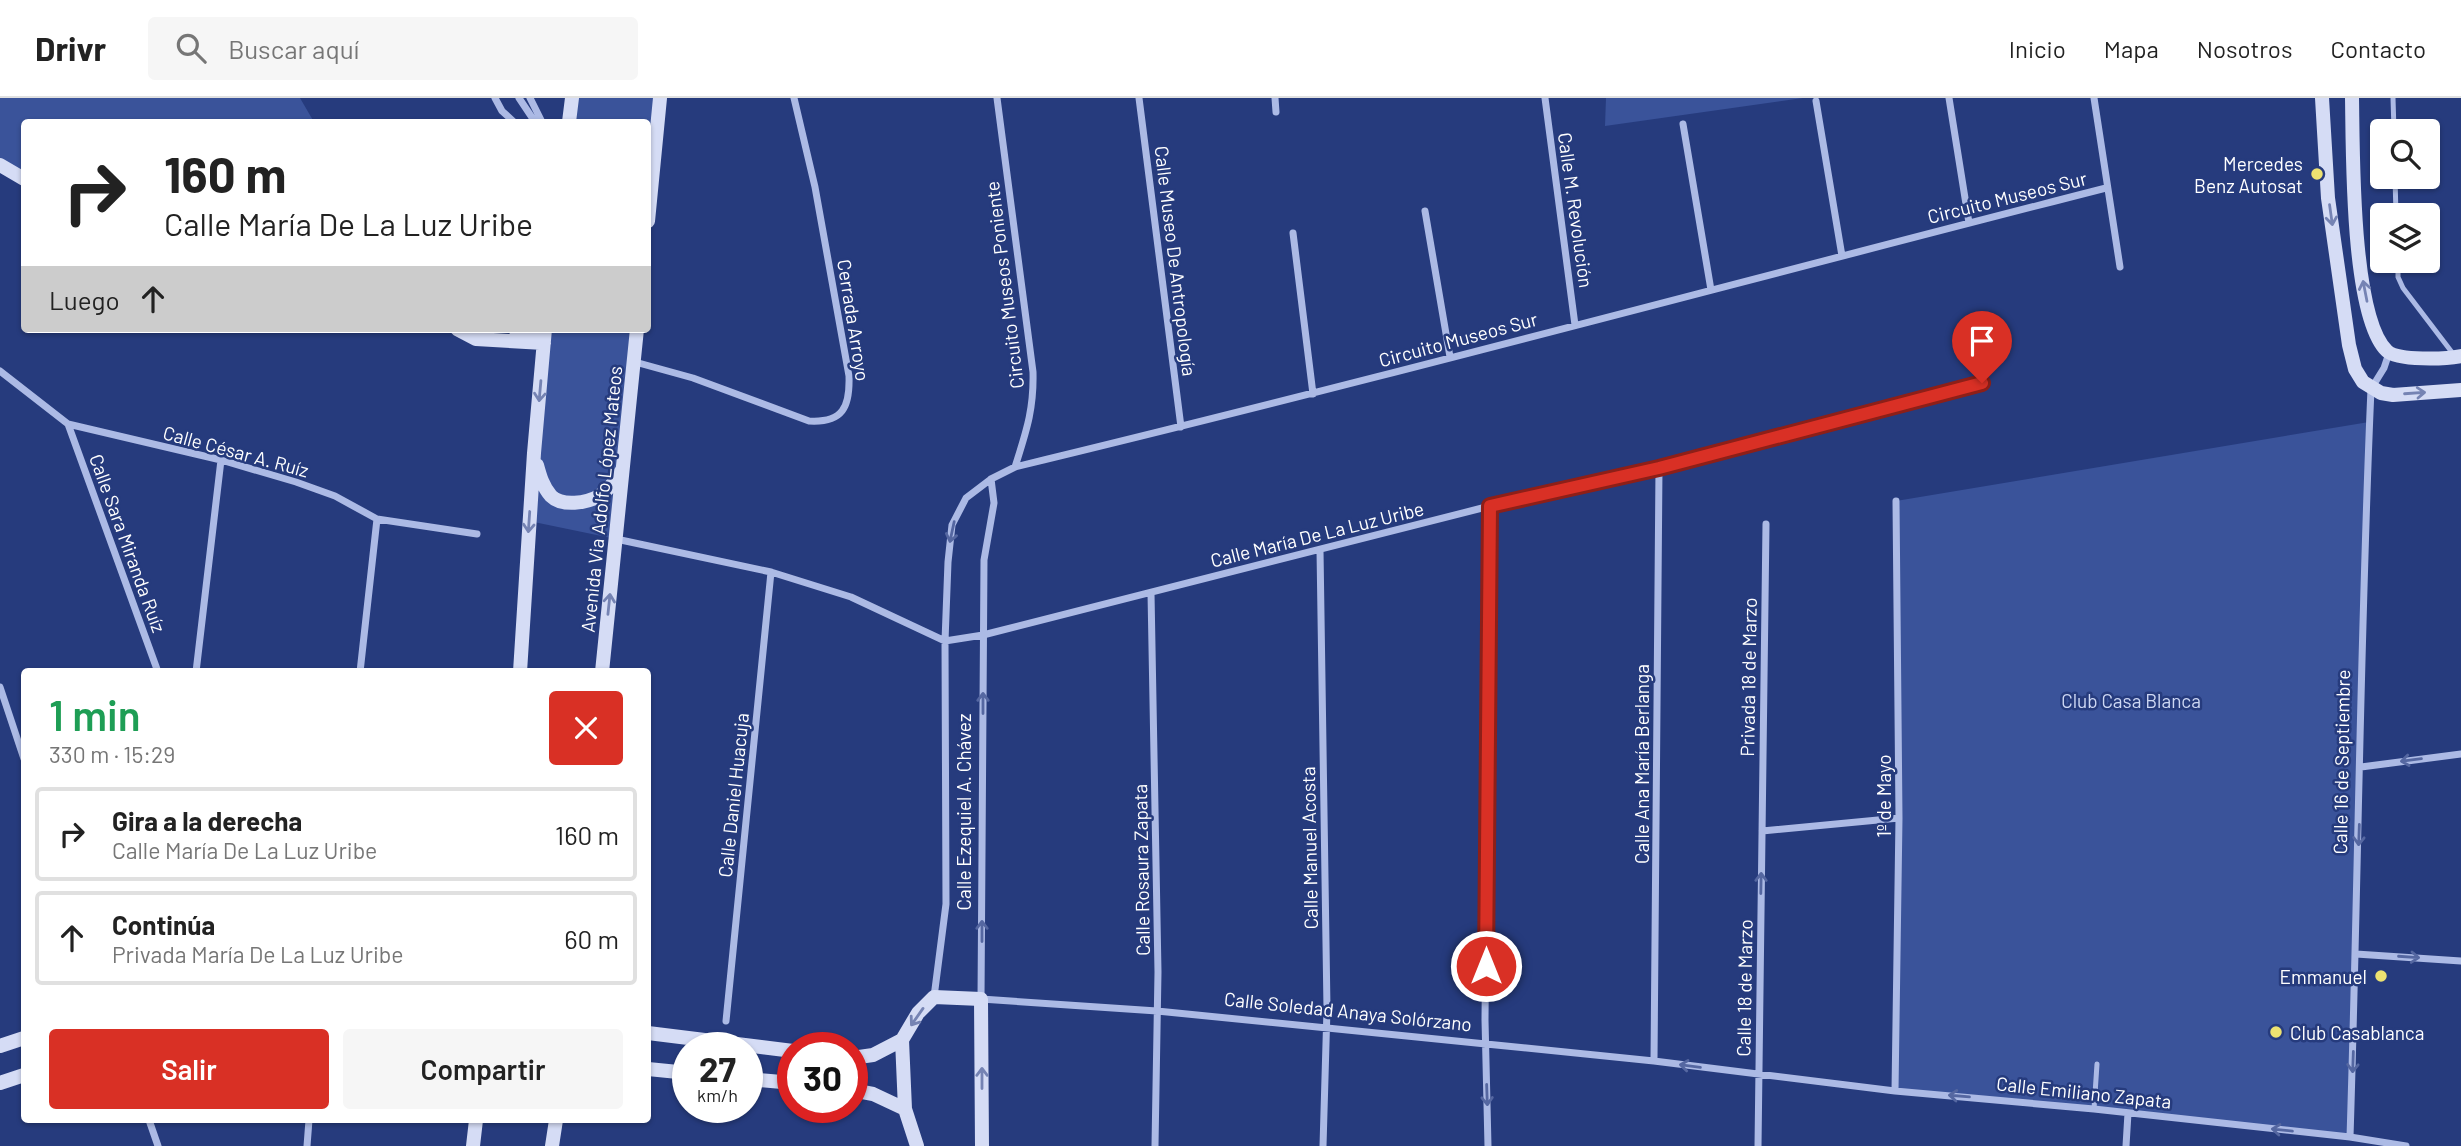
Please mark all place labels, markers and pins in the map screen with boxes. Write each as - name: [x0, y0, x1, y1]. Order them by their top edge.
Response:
- place label: Mercedes Benz Autosat: [2194, 152, 2303, 197]
- marker: Mercedes Benz Autosat: [2309, 166, 2325, 182]
- pin: [1952, 311, 2012, 383]
- place label: Emmanuel: [2279, 965, 2367, 988]
- marker: Emmanuel: [2373, 968, 2389, 984]
- place label: Club Casablanca: [2290, 1021, 2424, 1044]
- marker: Club Casablanca: [2268, 1024, 2284, 1040]

